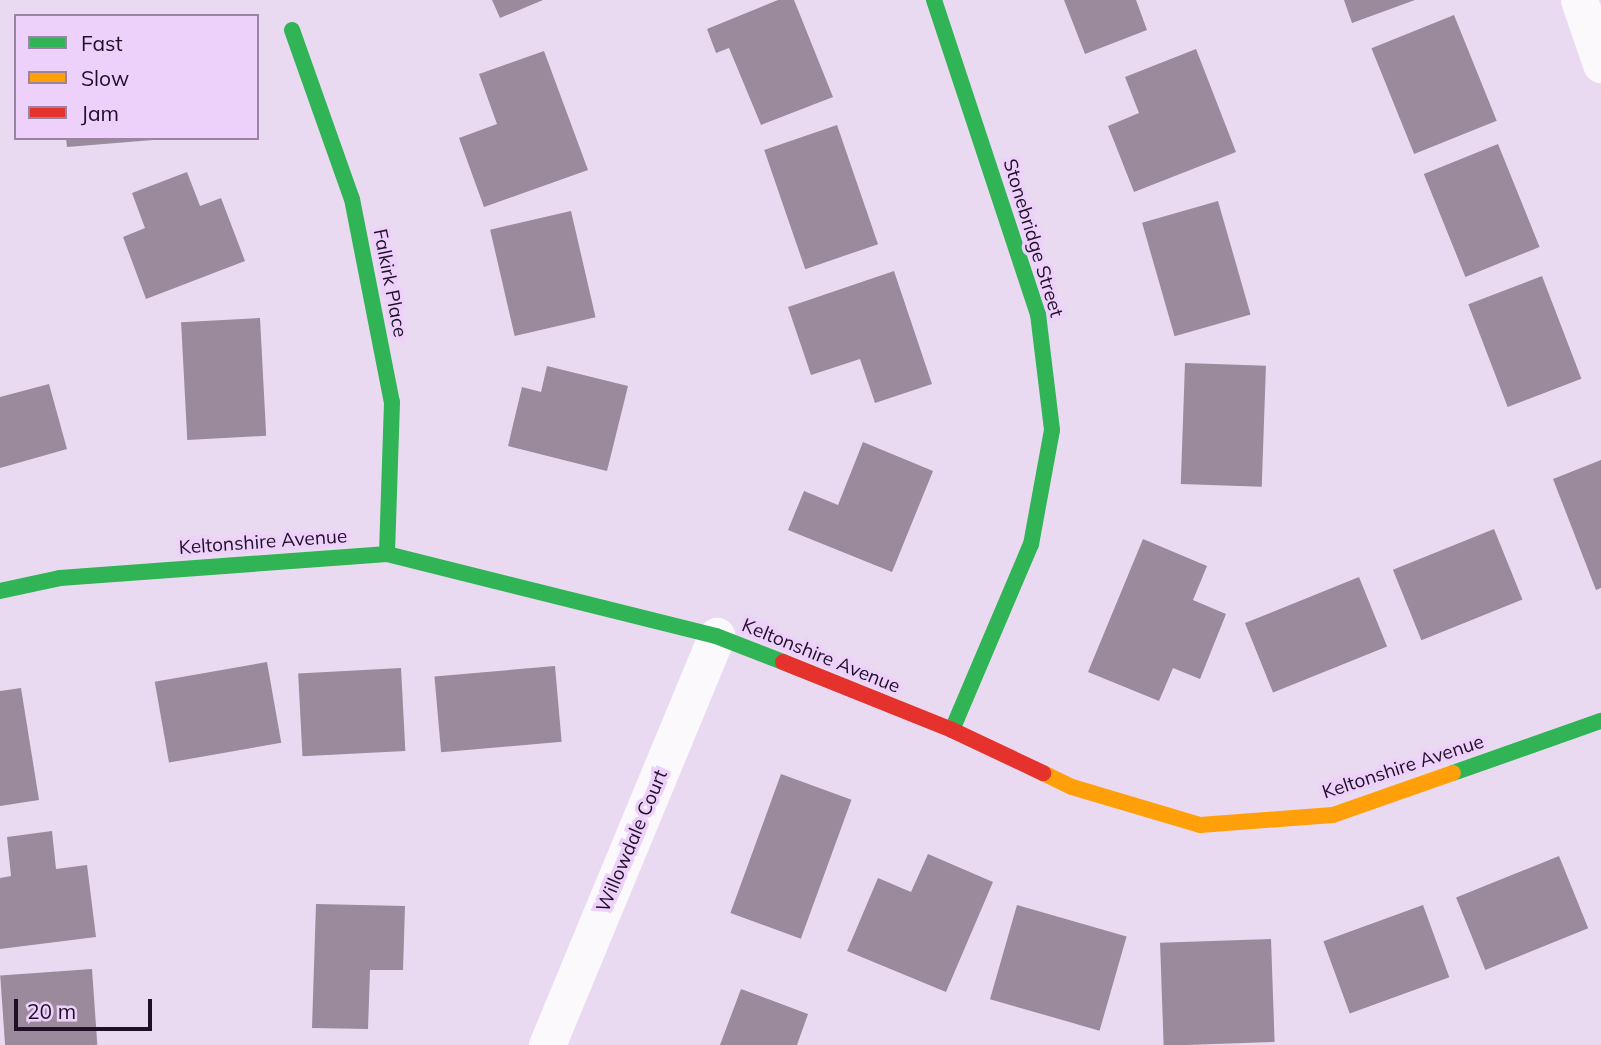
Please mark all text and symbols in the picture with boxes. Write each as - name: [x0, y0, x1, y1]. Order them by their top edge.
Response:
- legend: [14, 14, 259, 140]
- text: Fast: [81, 30, 123, 56]
- text: Slow: [81, 65, 129, 91]
- text: Jam: [81, 100, 119, 126]
- street label: Stonebridge Street: [998, 156, 1068, 320]
- street label: Falkirk Place: [368, 227, 412, 339]
- street label: Keltonshire Avenue: [178, 525, 348, 559]
- street label: Keltonshire Avenue: [739, 614, 903, 698]
- street label: Keltonshire Avenue: [1319, 730, 1487, 804]
- street label: Willowdale Court: [592, 766, 672, 916]
- scale bar: [18, 986, 156, 1030]
- text: 20 m: [27, 998, 76, 1024]

